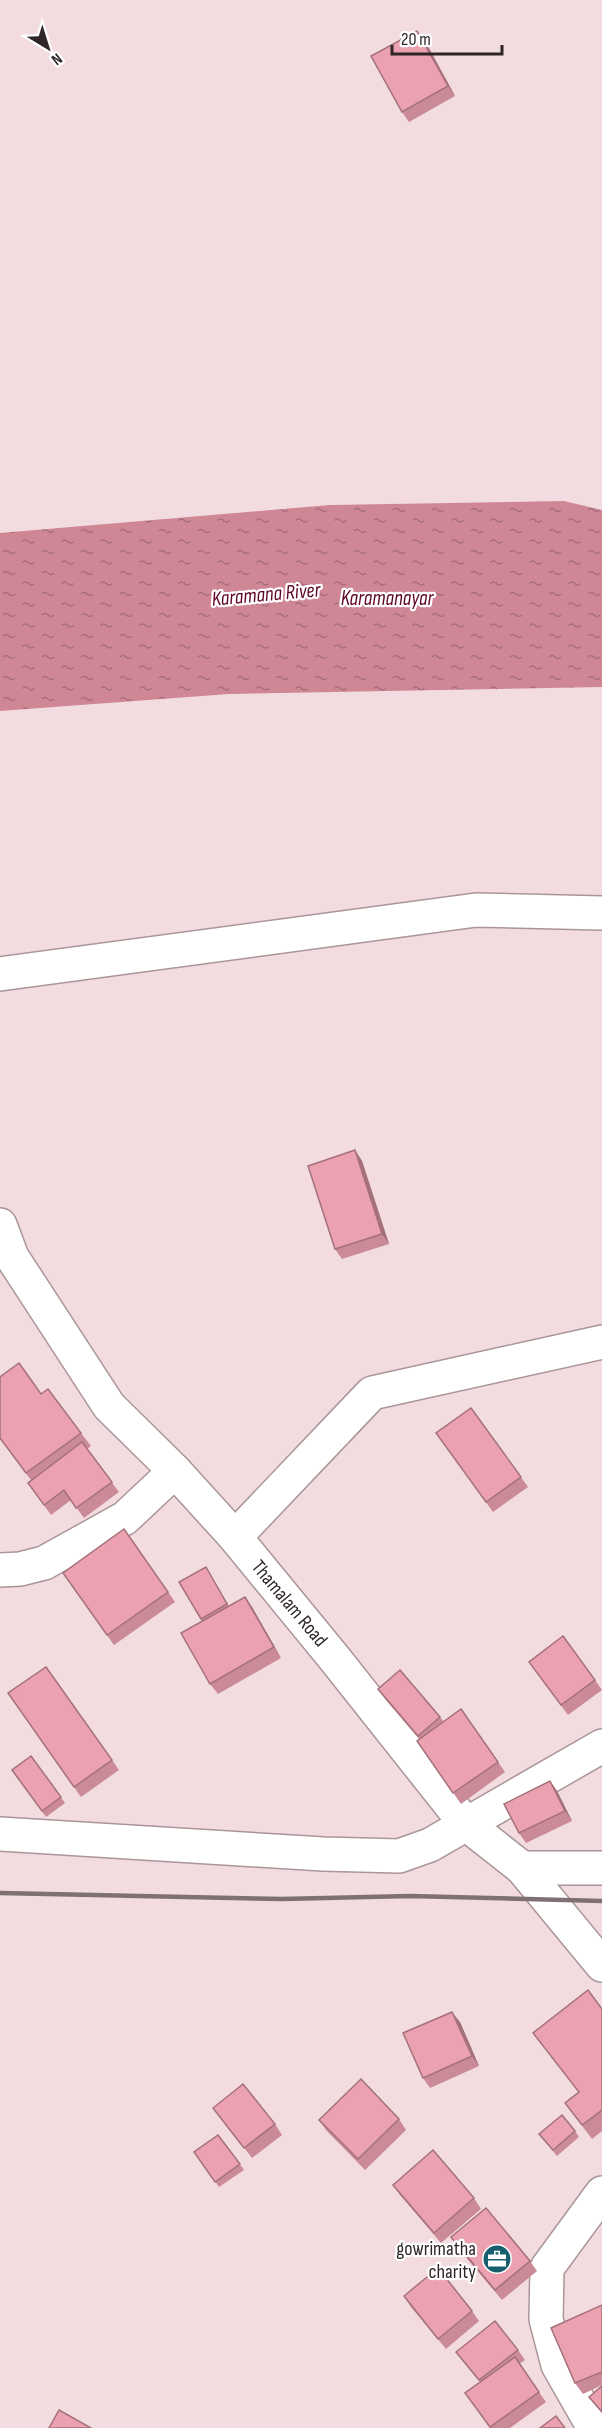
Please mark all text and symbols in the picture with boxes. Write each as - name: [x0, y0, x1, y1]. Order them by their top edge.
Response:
- north arrow: [18, 18, 78, 78]
- scale bar: [392, 18, 502, 56]
- text: 20 m: [401, 29, 431, 50]
- text: N: [47, 49, 66, 69]
- water label: Karamana River: [211, 577, 323, 612]
- water label: Karamanayar: [341, 586, 434, 611]
- street label: Thamalam Road: [246, 1556, 332, 1652]
- place label: gowrimatha charity: [396, 2237, 476, 2284]
- office icon: gowrimatha charity: [481, 2243, 513, 2275]

